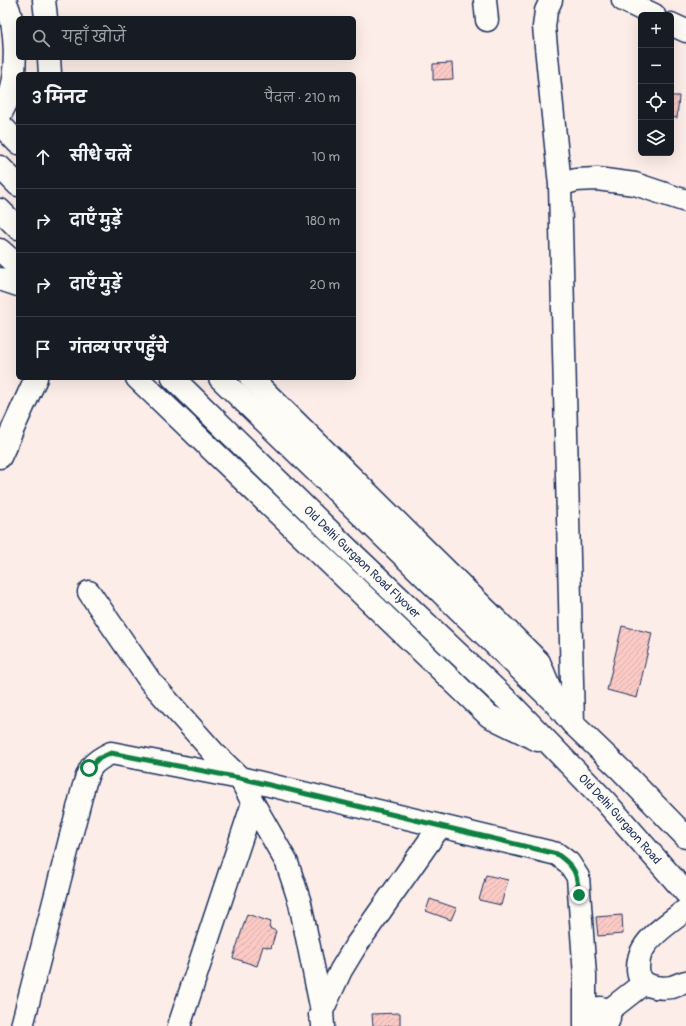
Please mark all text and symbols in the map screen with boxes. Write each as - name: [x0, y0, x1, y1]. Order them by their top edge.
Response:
- map controls: [638, 12, 674, 156]
- button: +: [638, 12, 674, 48]
- search box: [16, 16, 356, 60]
- icon: search: [30, 27, 52, 49]
- text: यहाँ खोजें: [62, 28, 126, 47]
- button: −: [638, 48, 674, 84]
- button: locate: [638, 84, 674, 120]
- text: 3 मिनट: [32, 87, 86, 108]
- text: पैदल · 210 m: [264, 90, 340, 106]
- button: layers: [638, 120, 674, 156]
- icon: ahead: [32, 146, 54, 168]
- text: सीधे चलें: [70, 147, 131, 166]
- text: 10 m: [312, 149, 340, 165]
- icon: right: [32, 210, 54, 232]
- text: दाएँ मुड़ें: [70, 211, 122, 230]
- text: 180 m: [305, 213, 340, 229]
- icon: right: [32, 274, 54, 296]
- text: दाएँ मुड़ें: [70, 275, 122, 294]
- text: 20 m: [309, 277, 340, 293]
- icon: arrive: [32, 338, 54, 360]
- text: गंतव्य पर पहुँचे: [70, 339, 168, 358]
- street label: Old Delhi Gurgaon Road Flyover: [301, 503, 424, 622]
- route start: [80, 759, 98, 777]
- street label: Old Delhi Gurgaon Road: [575, 771, 665, 867]
- route end: [570, 886, 588, 904]

